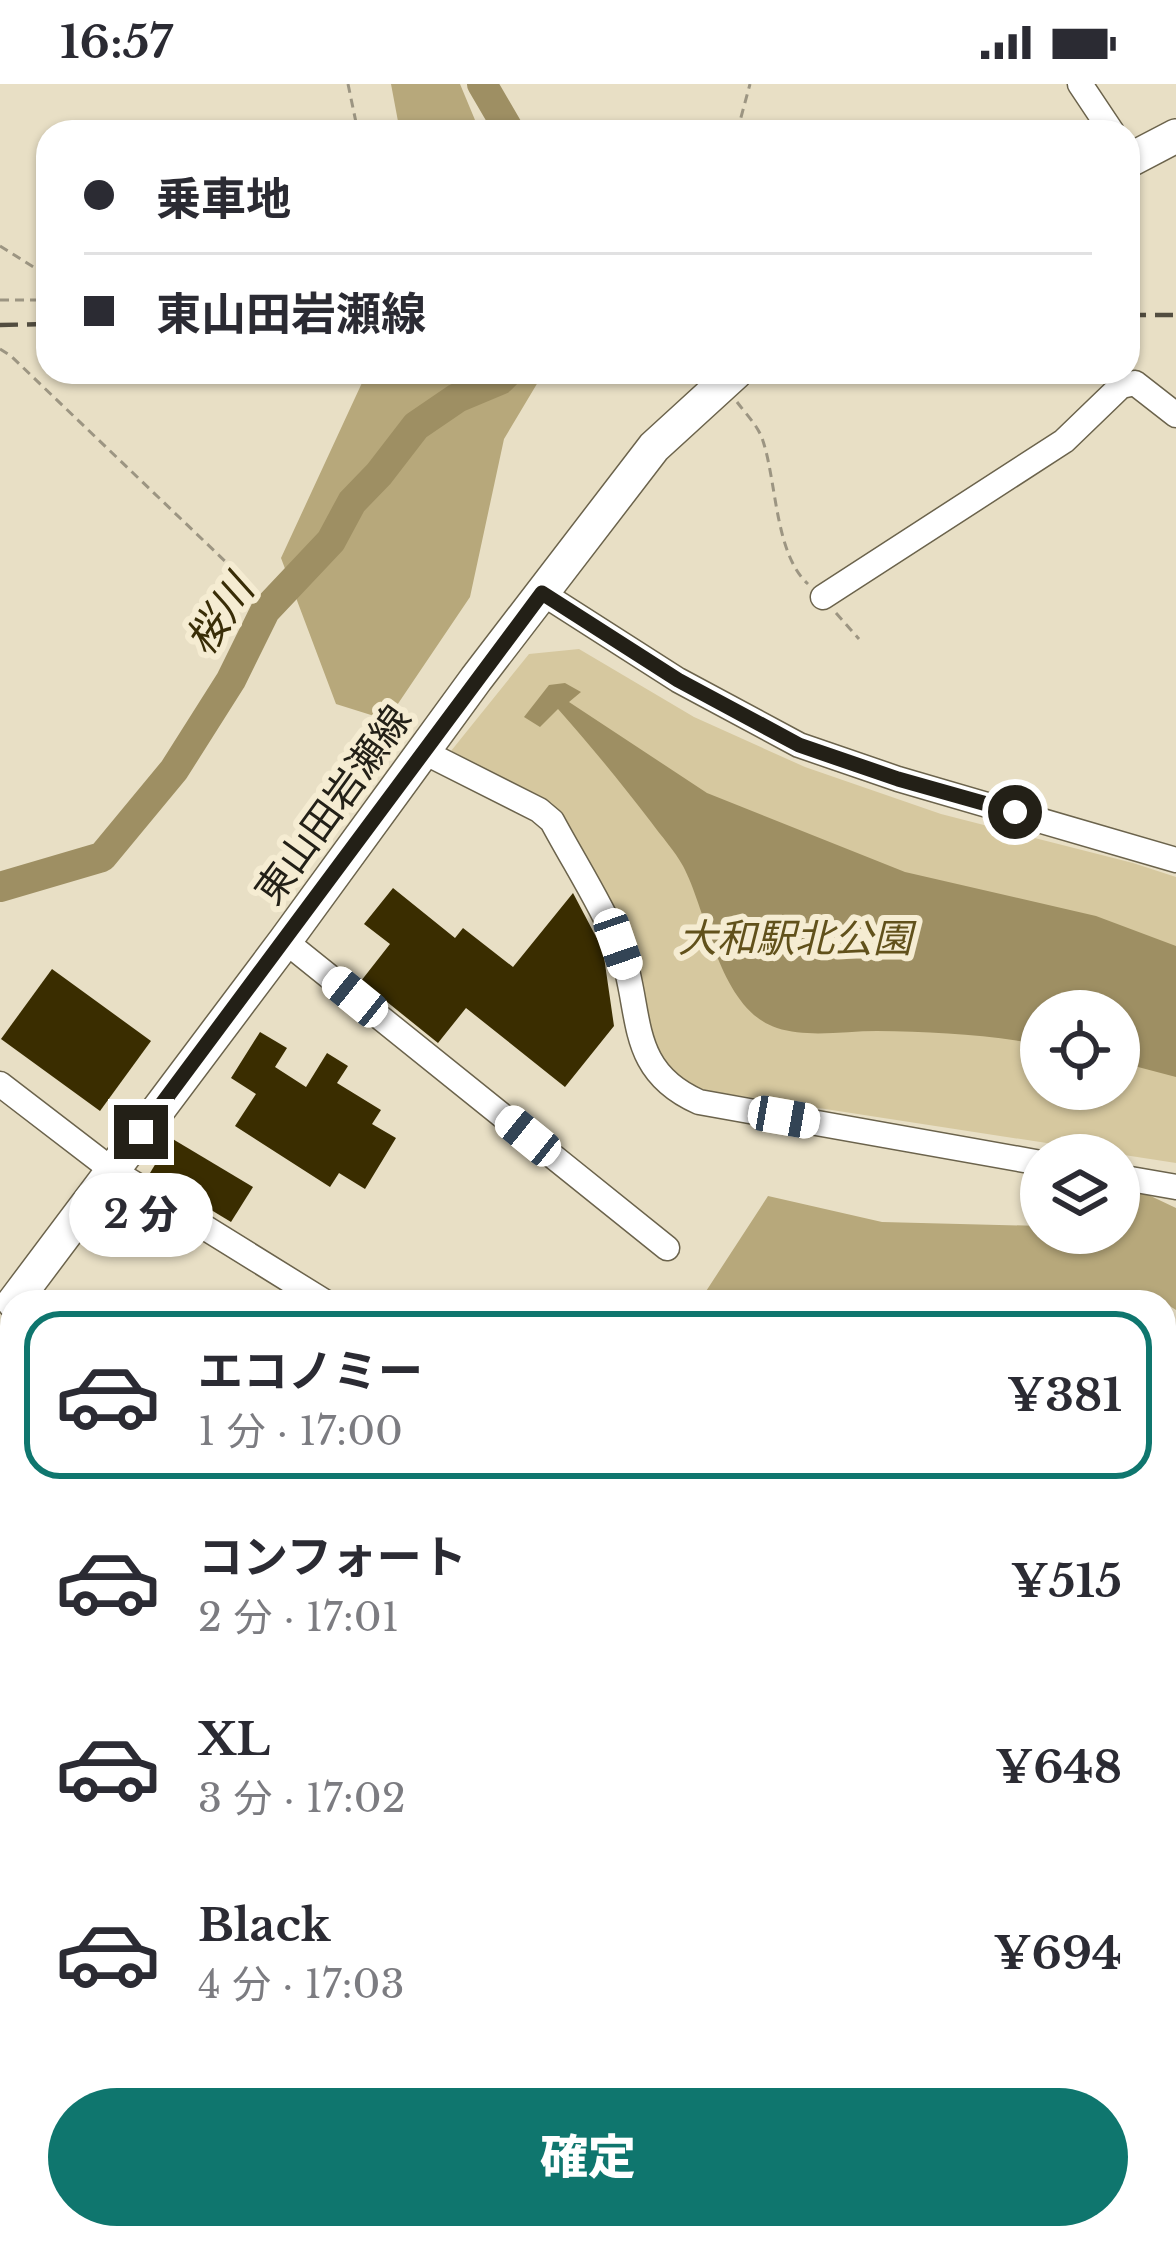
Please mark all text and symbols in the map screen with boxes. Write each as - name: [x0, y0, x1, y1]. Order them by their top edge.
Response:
- text: 16:57: [60, 14, 173, 70]
- text: 乗車地: [156, 171, 291, 227]
- text: 東山田岩瀬線: [156, 286, 426, 342]
- water label: 桜川: [174, 562, 266, 664]
- street label: 東山田岩瀬線: [244, 696, 422, 914]
- route start: [988, 785, 1042, 839]
- car: [589, 904, 647, 984]
- park label: 大和駅北公園: [678, 914, 917, 963]
- car: [316, 960, 394, 1034]
- map controls: [1020, 990, 1140, 1254]
- button: locate: [1020, 990, 1140, 1110]
- car: [745, 1093, 823, 1141]
- car: [489, 1099, 567, 1173]
- route end: [114, 1105, 168, 1159]
- button: layers: [1020, 1134, 1140, 1254]
- callout: 2 分: [69, 1174, 213, 1258]
- text: 2 分: [104, 1190, 178, 1239]
- icon: car: [54, 1341, 162, 1449]
- text: エコノミー: [198, 1343, 423, 1399]
- text: ¥381: [1007, 1367, 1122, 1423]
- text: 1 分 · 17:00: [198, 1407, 403, 1456]
- icon: car: [54, 1527, 162, 1635]
- text: コンフォート: [198, 1529, 467, 1585]
- text: ¥515: [1011, 1553, 1122, 1609]
- text: 2 分 · 17:01: [198, 1593, 399, 1642]
- text: XL: [198, 1711, 270, 1767]
- icon: car: [54, 1713, 162, 1821]
- text: ¥648: [995, 1739, 1122, 1795]
- text: 3 分 · 17:02: [198, 1774, 406, 1823]
- text: Black: [198, 1897, 331, 1953]
- icon: car: [54, 1899, 162, 2007]
- text: ¥694: [993, 1925, 1122, 1981]
- text: 4 分 · 17:03: [198, 1960, 404, 2009]
- button: 確定: [48, 2088, 1128, 2226]

